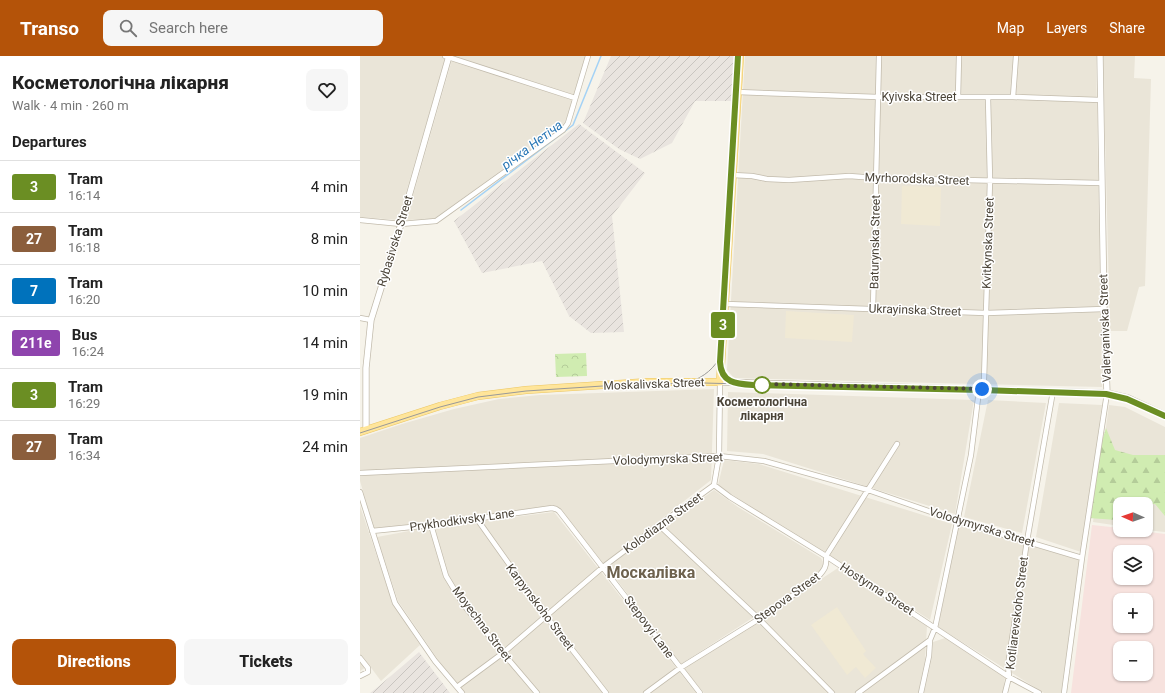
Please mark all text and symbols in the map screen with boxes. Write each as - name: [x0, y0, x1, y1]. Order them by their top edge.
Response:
- search box: [103, 10, 383, 46]
- text: Transo: [20, 17, 79, 40]
- icon: search: [117, 17, 139, 39]
- text: Search here: [149, 19, 228, 37]
- text: Map: [997, 20, 1024, 36]
- text: Layers: [1046, 20, 1087, 36]
- text: Share: [1109, 20, 1145, 36]
- button: heart: [306, 69, 348, 111]
- text: Косметологічна лікарня: [12, 71, 229, 94]
- street label: Kyivska Street: [881, 90, 957, 104]
- text: Walk · 4 min · 260 m: [12, 98, 129, 113]
- water label: річка Нетіча: [498, 117, 566, 173]
- text: Departures: [12, 133, 87, 151]
- text: Tram: [68, 170, 103, 188]
- street label: Myrhorodska Street: [864, 170, 970, 188]
- text: 4 min: [311, 178, 348, 196]
- text: 3: [30, 179, 38, 195]
- text: 16:14: [68, 188, 100, 203]
- street label: Rybasivska Street: [374, 194, 416, 288]
- street label: Baturynska Street: [867, 195, 883, 289]
- street label: Kvitkynska Street: [979, 197, 997, 289]
- text: Tram: [68, 222, 103, 240]
- text: 8 min: [311, 230, 348, 248]
- text: 27: [26, 231, 42, 247]
- text: 16:18: [68, 240, 100, 255]
- text: Tram: [68, 274, 103, 292]
- street label: Valeryanivska Street: [1096, 274, 1114, 382]
- text: 10 min: [302, 282, 348, 300]
- text: 7: [30, 283, 38, 299]
- text: 16:20: [68, 292, 100, 307]
- street label: Ukrayinska Street: [868, 301, 962, 319]
- line badge: 3: [710, 312, 736, 338]
- text: 3: [719, 317, 727, 333]
- text: Bus: [72, 326, 97, 344]
- text: 14 min: [302, 334, 348, 352]
- text: 211е: [20, 335, 52, 351]
- text: 16:24: [72, 344, 104, 359]
- street label: Moskalivska Street: [603, 375, 705, 393]
- marker: Косметологічна лікарня: [753, 376, 771, 394]
- text: Tram: [68, 378, 103, 396]
- your location: [972, 379, 992, 399]
- text: 19 min: [302, 386, 348, 404]
- text: 3: [30, 387, 38, 403]
- place label: Косметологічна лікарня: [717, 395, 808, 423]
- text: 16:29: [68, 396, 100, 411]
- text: Tram: [68, 430, 103, 448]
- text: 24 min: [302, 438, 348, 456]
- text: 27: [26, 439, 42, 455]
- text: 16:34: [68, 448, 100, 463]
- street label: Volodymyrska Street: [613, 450, 723, 468]
- street label: Kolodiazna Street: [621, 490, 705, 556]
- north arrow: [1113, 497, 1153, 537]
- map controls: [1113, 497, 1153, 681]
- street label: Volodymyrska Street: [927, 504, 1037, 550]
- street label: Prykhodkivsky Lane: [409, 506, 515, 534]
- button: layers: [1113, 545, 1153, 585]
- street label: Kotliarevskoho Street: [1003, 556, 1031, 670]
- street label: Hostynna Street: [837, 560, 917, 618]
- street label: Karpynskoho Street: [503, 561, 577, 653]
- district label: Москалівка: [607, 563, 696, 582]
- street label: Stepova Street: [751, 569, 823, 627]
- street label: Moyechna Street: [449, 584, 515, 664]
- street label: Stepovyi Lane: [621, 593, 677, 661]
- button: +: [1113, 593, 1153, 633]
- button: Directions: [12, 639, 176, 685]
- button: Tickets: [184, 639, 348, 685]
- button: −: [1113, 641, 1153, 681]

